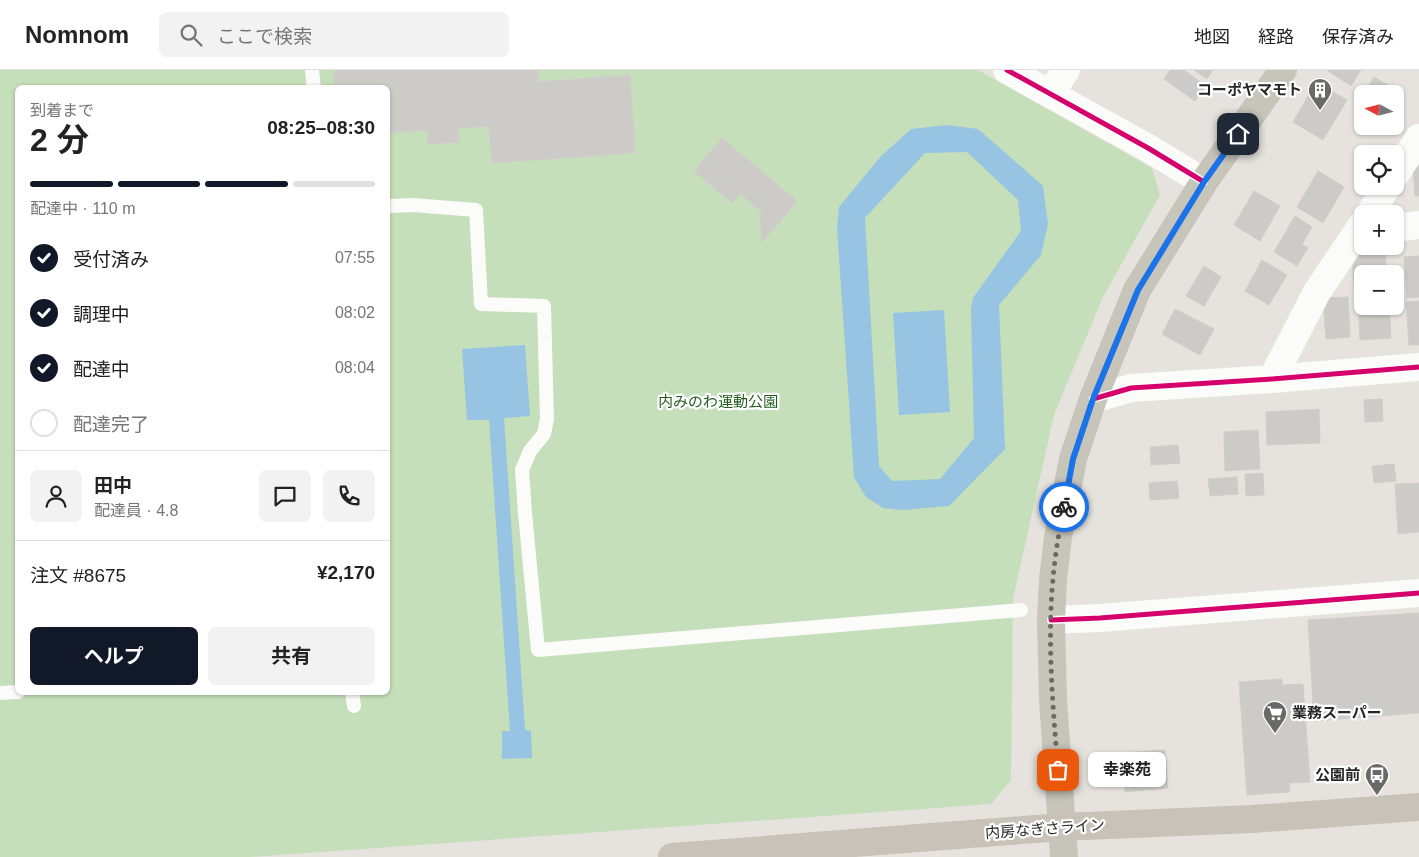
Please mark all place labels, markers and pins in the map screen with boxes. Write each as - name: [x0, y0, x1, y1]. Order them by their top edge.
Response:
- building icon: コーポヤマモト: [1307, 77, 1333, 111]
- place label: コーポヤマモト: [1197, 81, 1302, 98]
- pin: [1217, 113, 1259, 155]
- supermarket icon: 業務スーパー: [1262, 700, 1288, 734]
- place label: 業務スーパー: [1292, 704, 1382, 721]
- pin: [1037, 749, 1079, 791]
- callout: 幸楽苑: [1088, 752, 1166, 788]
- bus stop icon: 公園前: [1364, 762, 1390, 796]
- place label: 公園前: [1315, 766, 1360, 783]

